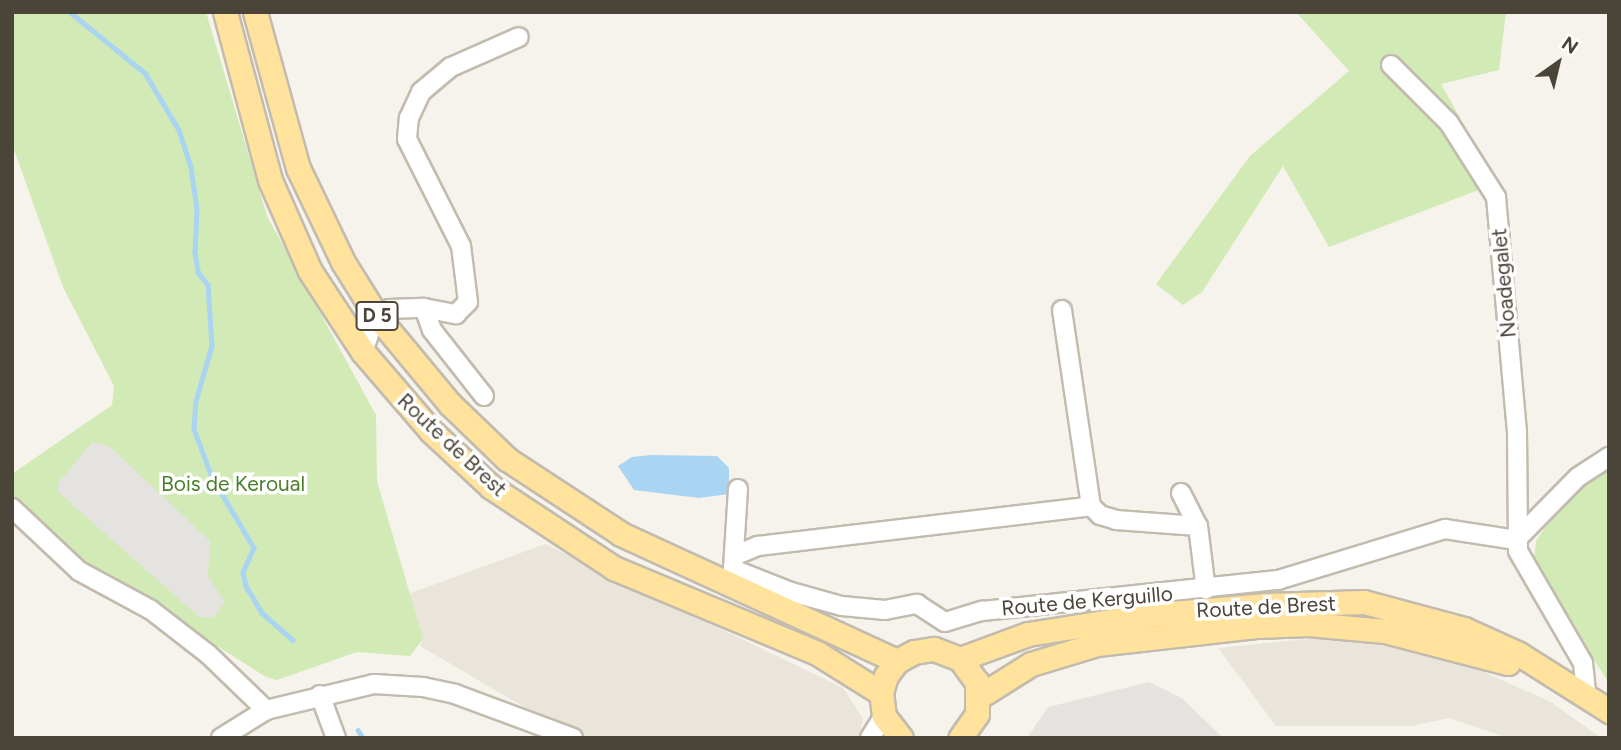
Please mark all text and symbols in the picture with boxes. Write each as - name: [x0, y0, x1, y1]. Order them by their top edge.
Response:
- north arrow: [1523, 28, 1593, 98]
- text: N: [1558, 32, 1583, 59]
- street label: Noadegalet: [1487, 227, 1521, 339]
- road number: D 5: [354, 300, 400, 332]
- street label: Route de Brest: [392, 388, 512, 502]
- park label: Bois de Keroual: [161, 471, 305, 497]
- street label: Route de Kerguillo: [1000, 581, 1174, 621]
- street label: Route de Brest: [1196, 591, 1336, 623]

